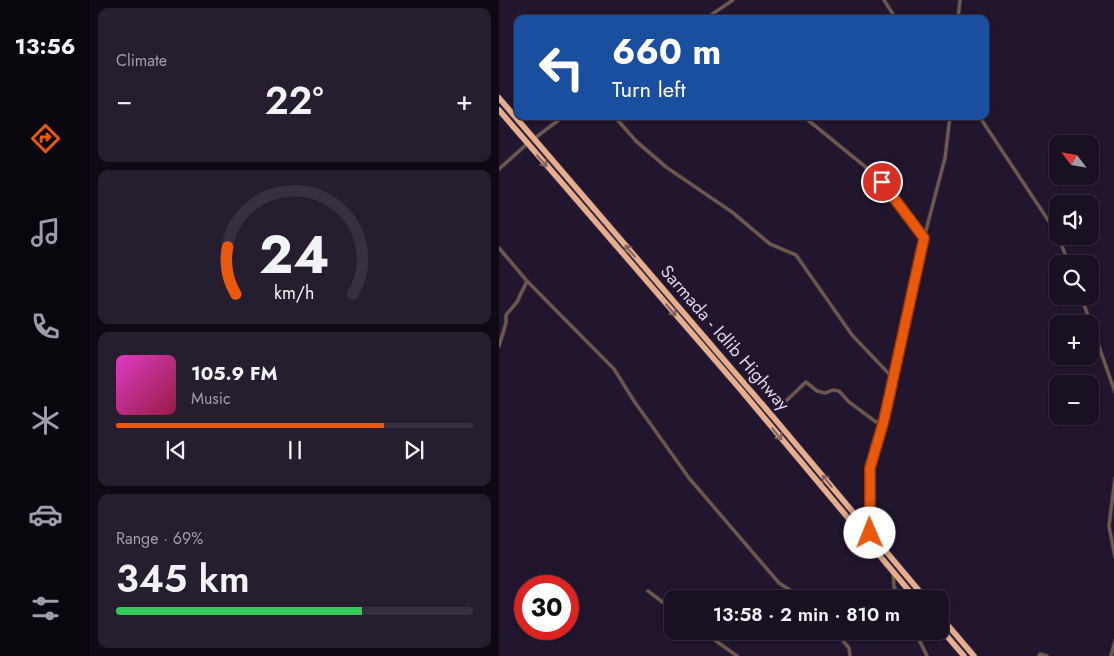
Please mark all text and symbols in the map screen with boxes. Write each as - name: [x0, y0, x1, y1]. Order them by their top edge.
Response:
- text: 660 m: [612, 27, 721, 77]
- text: 13:56: [15, 30, 75, 62]
- icon: left: [529, 35, 594, 100]
- text: Climate: [116, 49, 167, 72]
- text: 22°: [265, 73, 324, 128]
- text: Turn left: [612, 73, 686, 105]
- text: −: [116, 80, 133, 121]
- text: +: [456, 80, 473, 121]
- icon: directions: [28, 121, 63, 156]
- north arrow: [1049, 135, 1099, 185]
- map controls: [1049, 135, 1099, 425]
- one-way arrow: [536, 154, 547, 167]
- pin: [861, 161, 903, 203]
- icon: arrive: [868, 168, 896, 196]
- button: sound: [1049, 195, 1099, 245]
- icon: music: [28, 215, 63, 250]
- text: 24: [259, 217, 330, 293]
- one-way arrow: [625, 245, 636, 258]
- button: search: [1049, 255, 1099, 305]
- street label: Sarmada - Idlib Highway: [654, 259, 796, 417]
- text: km/h: [274, 280, 315, 306]
- one-way arrow: [665, 304, 677, 317]
- icon: phone: [28, 309, 63, 344]
- button: +: [1049, 315, 1099, 365]
- text: 105.9 FM: [191, 360, 277, 387]
- button: −: [1049, 375, 1099, 425]
- text: Music: [191, 387, 231, 410]
- icon: climate: [28, 403, 63, 438]
- one-way arrow: [771, 427, 783, 440]
- icon: previous: [162, 436, 190, 464]
- icon: pause: [281, 436, 309, 464]
- icon: next: [400, 436, 428, 464]
- one-way arrow: [821, 475, 832, 488]
- icon: car: [28, 497, 63, 532]
- position arrow: [843, 506, 895, 558]
- text: Range · 69%: [116, 527, 203, 550]
- text: 345 km: [116, 551, 250, 606]
- speed limit sign: 30: [514, 575, 579, 640]
- icon: filters: [28, 591, 63, 626]
- text: 13:58 · 2 min · 810 m: [713, 601, 900, 628]

